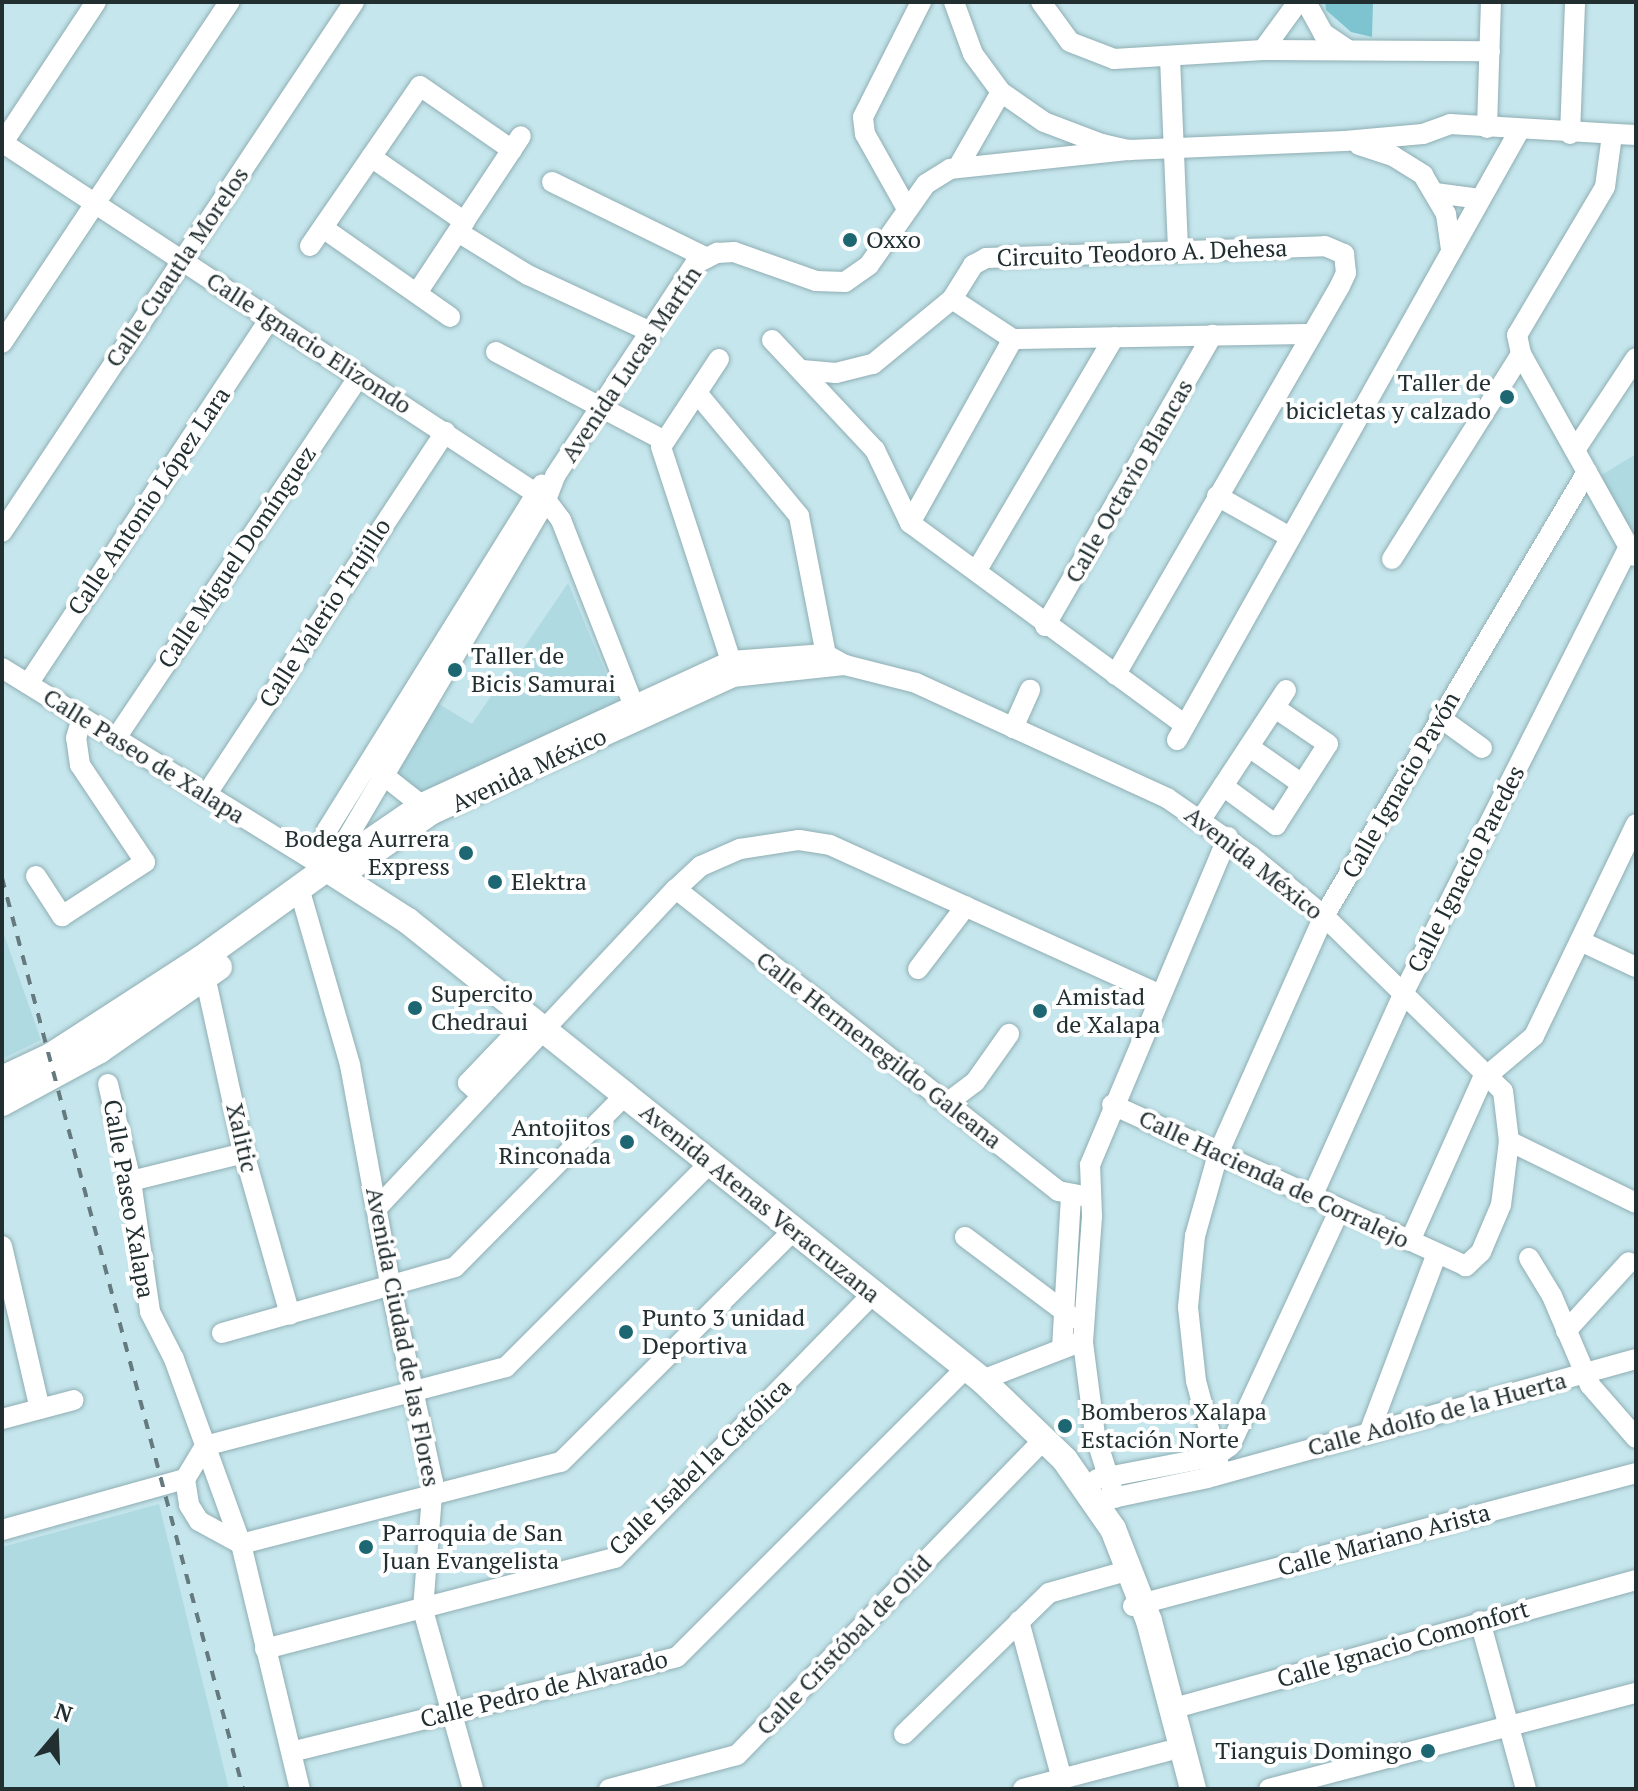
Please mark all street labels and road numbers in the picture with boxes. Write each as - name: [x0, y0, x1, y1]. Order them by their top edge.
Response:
- street label: Calle Cuautla Morelos: [99, 161, 255, 373]
- street label: Circuito Teodoro A. Dehesa: [995, 234, 1289, 272]
- street label: Avenida Lucas Martín: [555, 261, 707, 467]
- street label: Calle Ignacio Elizondo: [201, 266, 417, 420]
- street label: Calle Octavio Blancas: [1059, 374, 1199, 588]
- street label: Calle Antonio López Lara: [62, 381, 236, 621]
- street label: Calle Miguel Domínguez: [152, 440, 322, 674]
- street label: Calle Valerio Trujillo: [253, 513, 397, 713]
- street label: Calle Paseo de Xalapa: [38, 682, 250, 830]
- street label: Calle Ignacio Pavón: [1336, 687, 1466, 883]
- street label: Avenida México: [447, 722, 611, 818]
- street label: Calle Ignacio Paredes: [1401, 761, 1531, 977]
- street label: Avenida México: [1179, 800, 1329, 926]
- street label: Calle Hermenegildo Galeana: [750, 945, 1008, 1155]
- street label: Calle Paseo Xalapa: [97, 1097, 161, 1301]
- street label: Avenida Atenas Veracruzana: [634, 1097, 886, 1309]
- street label: Xalitic: [220, 1101, 264, 1175]
- street label: Calle Hacienda de Corralejo: [1134, 1104, 1414, 1254]
- street label: Avenida Ciudad de las Flores: [360, 1185, 446, 1489]
- street label: Calle Adolfo de la Huerta: [1304, 1366, 1570, 1462]
- street label: Calle Isabel la Católica: [603, 1373, 797, 1561]
- street label: Calle Mariano Arista: [1274, 1498, 1494, 1582]
- street label: Calle Cristóbal de Olid: [750, 1549, 938, 1741]
- street label: Calle Ignacio Comonfort: [1274, 1594, 1532, 1694]
- street label: Calle Pedro de Alvarado: [417, 1644, 671, 1734]

